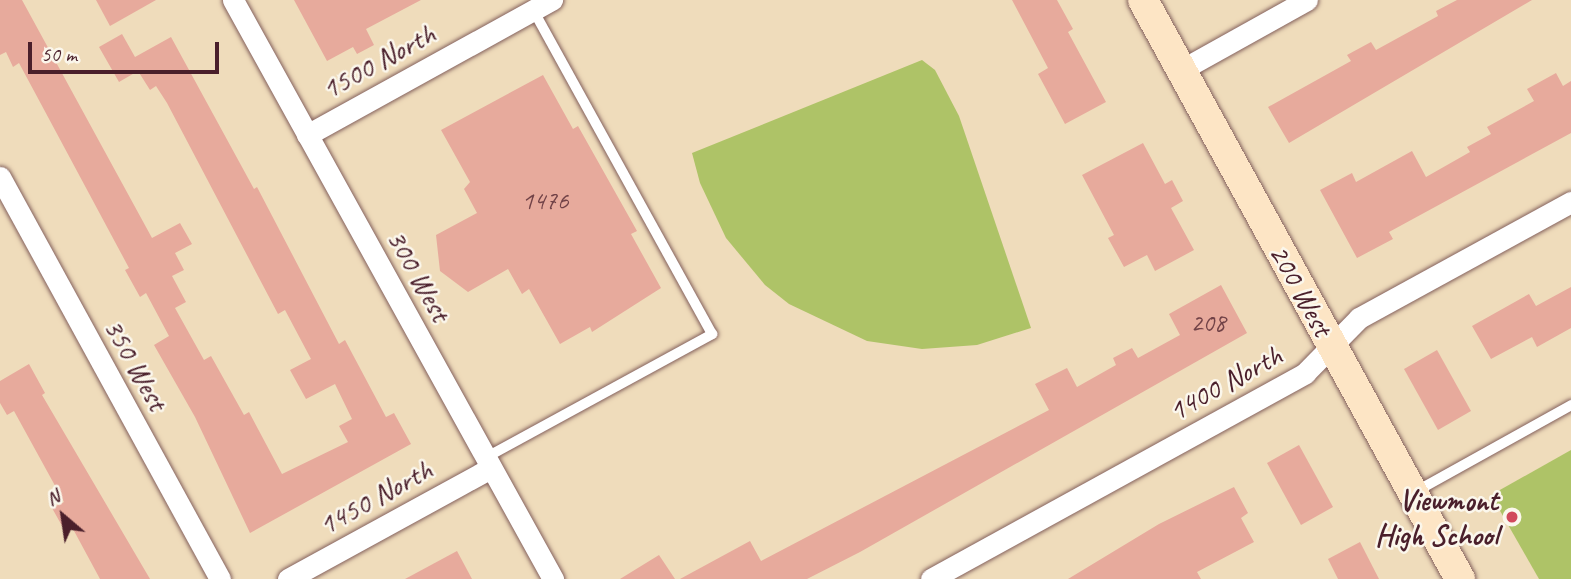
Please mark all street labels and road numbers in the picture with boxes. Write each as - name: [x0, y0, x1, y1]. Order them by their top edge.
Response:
- street label: 1500 North: [315, 15, 441, 107]
- street label: 300 West: [379, 223, 459, 327]
- street label: 200 West: [1261, 238, 1341, 342]
- street label: 350 West: [96, 312, 176, 416]
- street label: 1400 North: [1162, 337, 1288, 429]
- street label: 1450 North: [312, 451, 438, 543]

